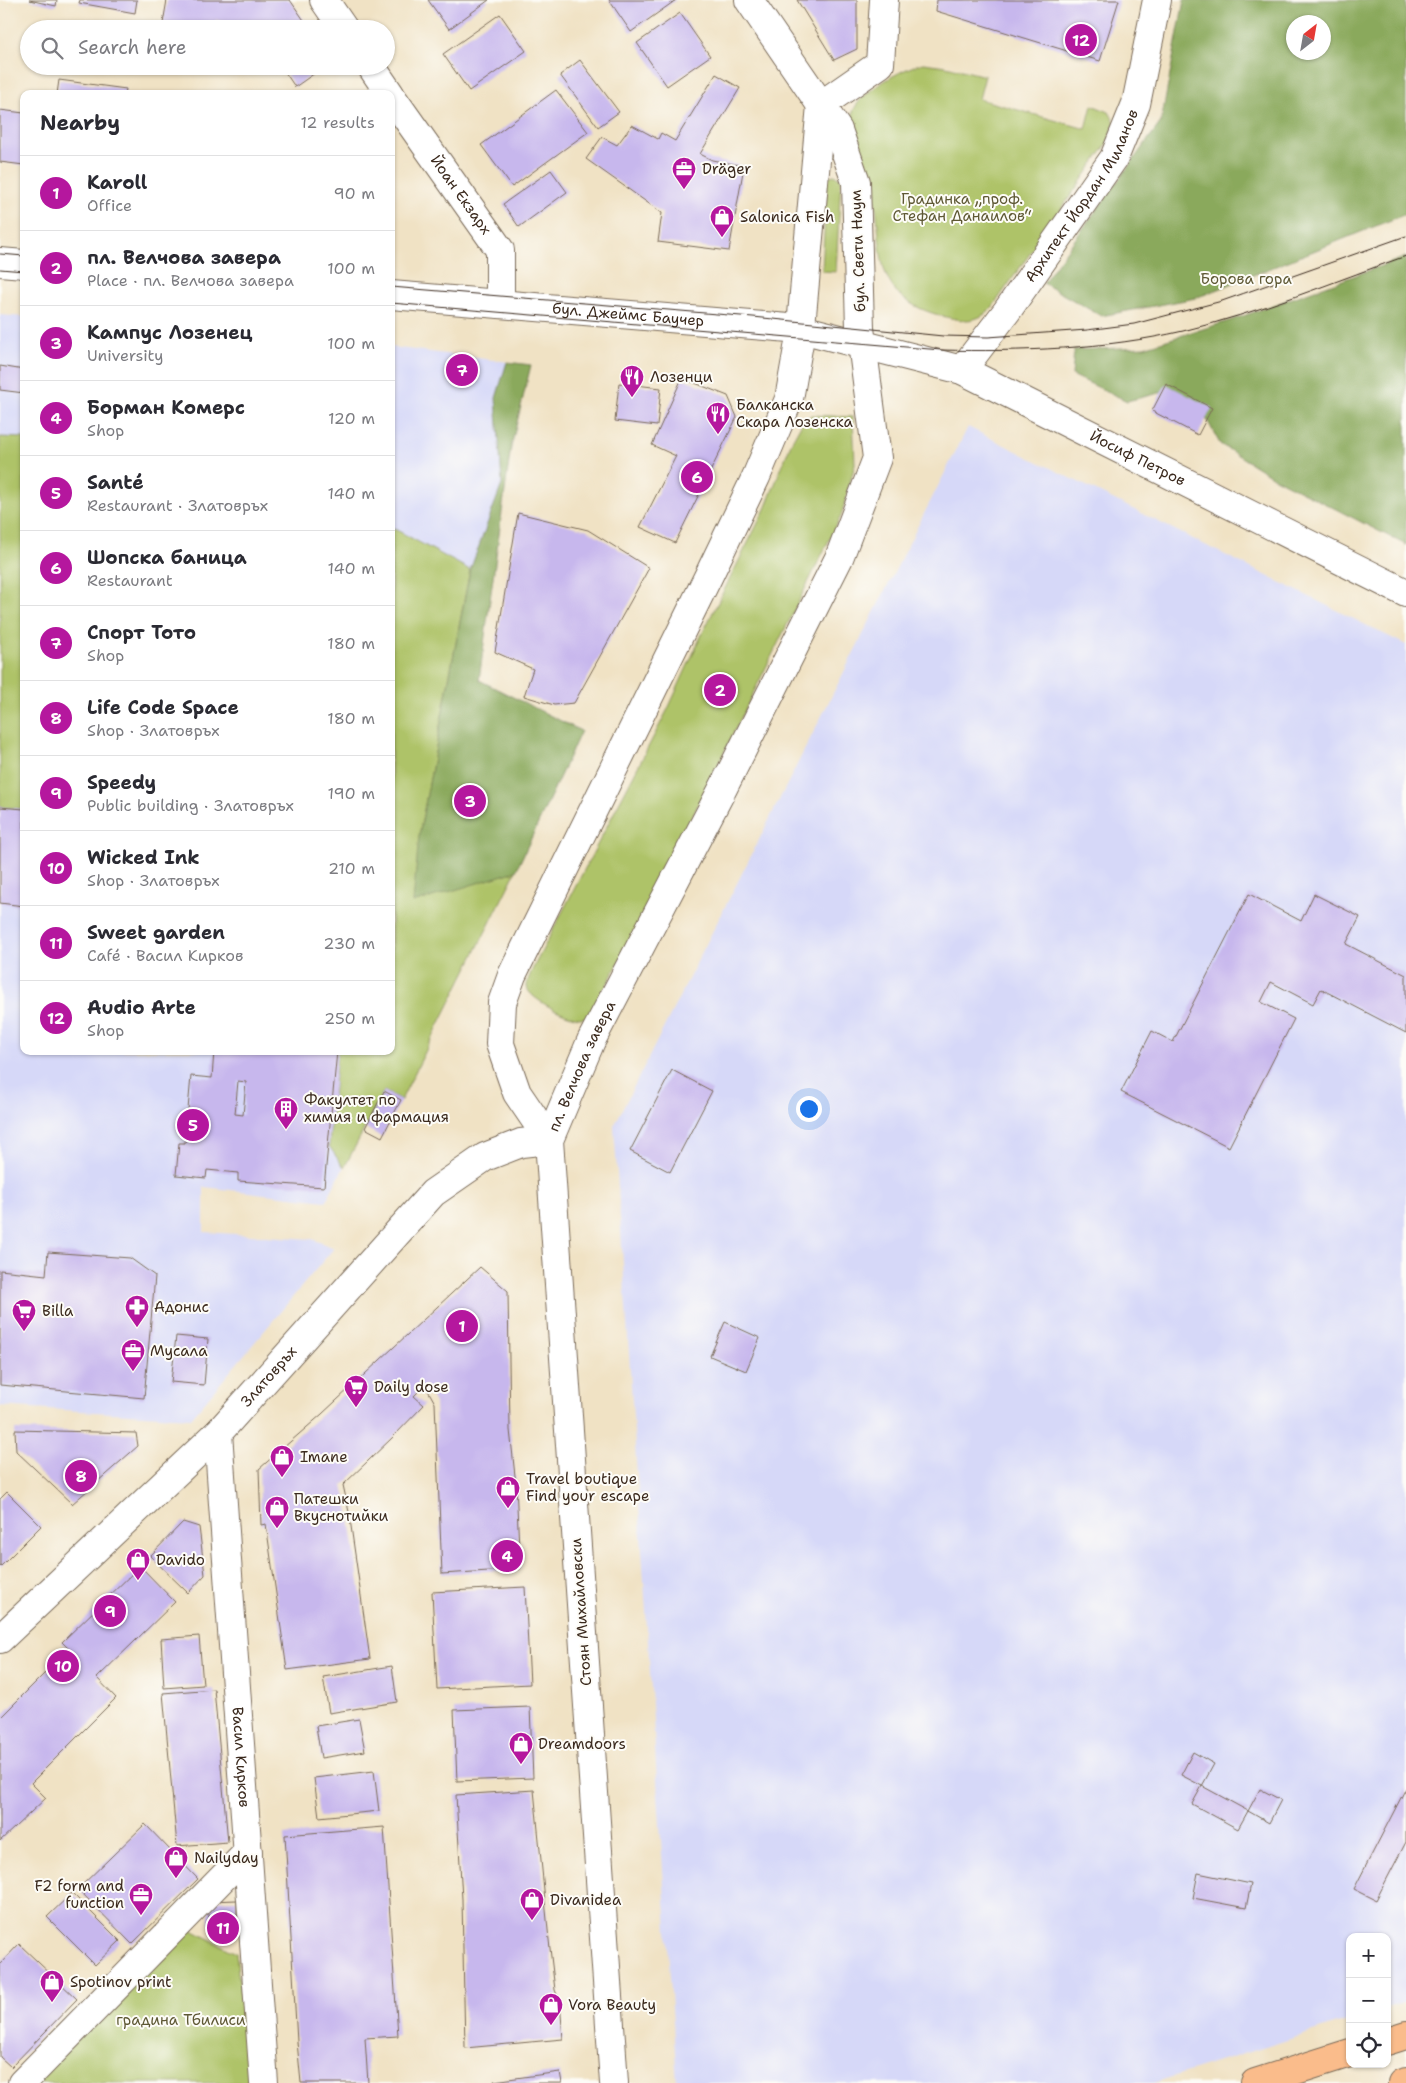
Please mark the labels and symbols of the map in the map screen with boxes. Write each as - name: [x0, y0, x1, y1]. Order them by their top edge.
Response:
- north arrow: [1286, 15, 1331, 60]
- pin: 12: [1065, 21, 1097, 59]
- street label: Архитект Йордан Миланов: [1020, 106, 1143, 286]
- street label: Йоан Екзарх: [426, 150, 496, 239]
- office icon: Dräger: [671, 156, 697, 190]
- place label: Dräger: [702, 159, 751, 179]
- street label: бул. Свети Наум: [846, 189, 870, 313]
- park label: Градинка „проф. Стефан Данаилов“: [892, 189, 1032, 226]
- shop icon: Salonica Fish: [709, 204, 735, 238]
- place label: Salonica Fish: [740, 207, 834, 227]
- park label: Борова гора: [1200, 269, 1292, 289]
- street label: бул. Джеймс Баучер: [551, 298, 705, 331]
- pin: 7: [446, 351, 478, 389]
- restaurant icon: Лозенци: [619, 364, 645, 398]
- place label: Лозенци: [650, 367, 713, 387]
- place label: Балканска Скара Лозенска: [736, 395, 853, 432]
- restaurant icon: Балканска Скара Лозенска: [705, 401, 731, 435]
- street label: Йосиф Петров: [1086, 425, 1189, 491]
- pin: 6: [681, 458, 713, 496]
- pin: 2: [704, 671, 736, 709]
- pin: 3: [454, 782, 486, 820]
- street label: пл. Велчова завера: [544, 997, 621, 1135]
- place label: Факултет по химия и фармация: [304, 1090, 449, 1127]
- building icon: Факултет по химия и фармация: [273, 1096, 299, 1130]
- your location: [796, 1096, 822, 1122]
- pin: 5: [177, 1106, 209, 1144]
- pharmacy icon: Адонис: [124, 1294, 150, 1328]
- place label: Адонис: [154, 1297, 209, 1317]
- supermarket icon: Billa: [11, 1298, 37, 1332]
- place label: Billa: [42, 1301, 74, 1321]
- pin: 1: [446, 1307, 478, 1345]
- office icon: Мусала: [120, 1338, 146, 1372]
- place label: Мусала: [150, 1341, 208, 1361]
- street label: Златовръх: [236, 1342, 301, 1411]
- supermarket icon: Daily dose: [343, 1374, 369, 1408]
- place label: Daily dose: [374, 1377, 449, 1397]
- shop icon: Imane: [269, 1444, 295, 1478]
- place label: Imane: [300, 1447, 348, 1467]
- pin: 8: [65, 1457, 97, 1495]
- place label: Travel boutique Find your escape: [526, 1469, 649, 1506]
- shop icon: Travel boutique Find your escape: [495, 1475, 521, 1509]
- place label: Патешки Вкуснотийки: [294, 1489, 389, 1526]
- shop icon: Патешки Вкуснотийки: [264, 1495, 290, 1529]
- pin: 4: [491, 1537, 523, 1575]
- street label: Стоян Михайловски: [566, 1537, 596, 1687]
- shop icon: Davido: [125, 1547, 151, 1581]
- place label: Davido: [156, 1550, 205, 1570]
- pin: 9: [94, 1592, 126, 1630]
- pin: 10: [47, 1647, 79, 1685]
- street label: Васил Кирков: [227, 1706, 254, 1808]
- shop icon: Dreamdoors: [508, 1731, 534, 1765]
- place label: Dreamdoors: [538, 1734, 626, 1754]
- shop icon: Nailyday: [163, 1845, 189, 1879]
- place label: Nailyday: [194, 1848, 259, 1868]
- place label: F2 form and function: [34, 1876, 124, 1913]
- office icon: F2 form and function: [128, 1882, 154, 1916]
- shop icon: Divanidea: [519, 1887, 545, 1921]
- place label: Divanidea: [550, 1890, 622, 1910]
- pin: 11: [207, 1909, 239, 1947]
- shop icon: Spotinov print: [39, 1969, 65, 2003]
- place label: Spotinov print: [70, 1972, 172, 1992]
- shop icon: Vora Beauty: [538, 1992, 564, 2026]
- place label: Vora Beauty: [568, 1995, 656, 2015]
- park label: градина Тбилиси: [116, 2010, 246, 2030]

